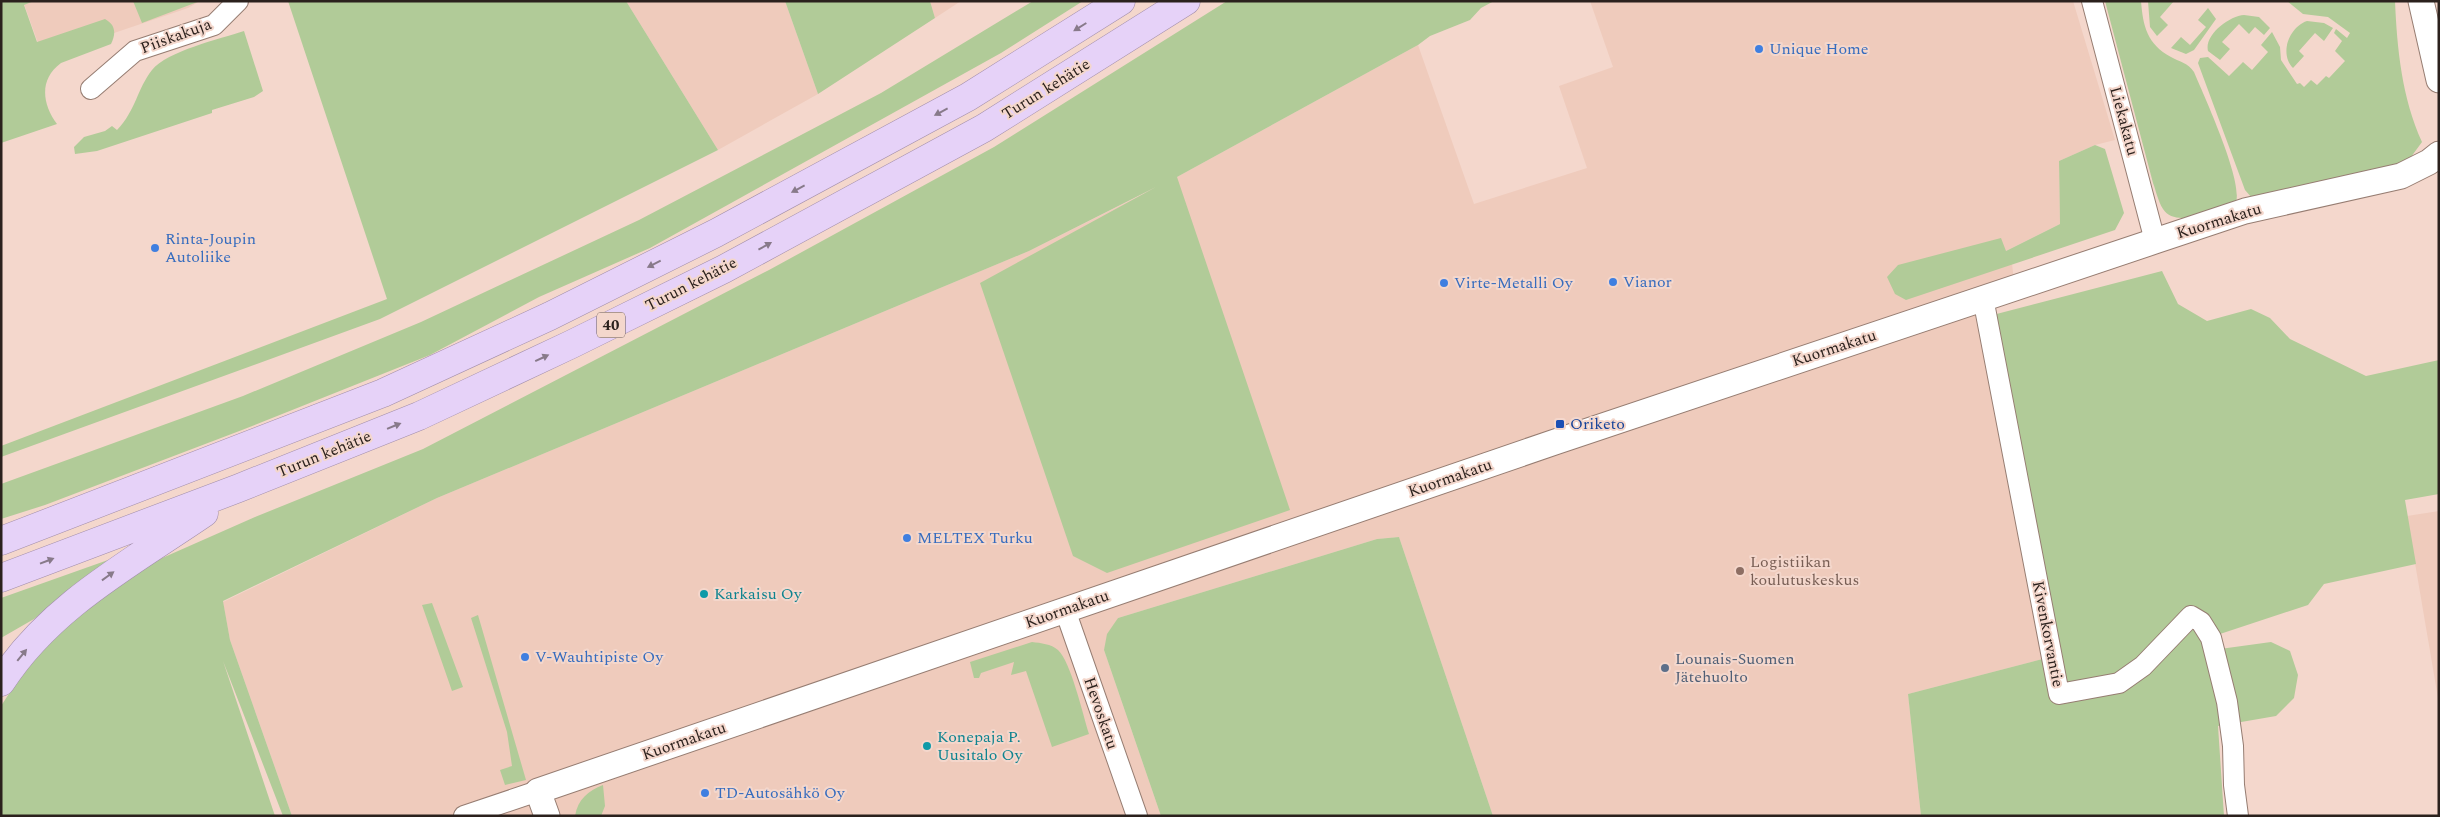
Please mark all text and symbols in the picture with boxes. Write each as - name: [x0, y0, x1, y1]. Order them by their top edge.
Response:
- street label: Piiskakuja: [137, 12, 215, 60]
- one-way arrow: [1073, 22, 1086, 32]
- place label: Unique Home: [1769, 37, 1869, 61]
- marker: Unique Home: [1753, 43, 1765, 55]
- street label: Turun kehätie: [997, 52, 1095, 126]
- street label: Liekakatu: [2103, 84, 2145, 158]
- one-way arrow: [934, 107, 948, 116]
- one-way arrow: [791, 185, 805, 193]
- street label: Kuormakatu: [2174, 197, 2264, 245]
- place label: Rinta-Joupin Autoliike: [165, 227, 256, 269]
- marker: Rinta-Joupin Autoliike: [149, 242, 161, 254]
- one-way arrow: [758, 242, 773, 250]
- street label: Turun kehätie: [641, 251, 741, 317]
- one-way arrow: [647, 260, 661, 268]
- place label: Vianor: [1623, 270, 1672, 294]
- place label: Virte-Metalli Oy: [1454, 271, 1574, 295]
- marker: Vianor: [1607, 276, 1619, 288]
- marker: Virte-Metalli Oy: [1438, 277, 1450, 289]
- road number: 40: [597, 312, 625, 338]
- street label: Kuormakatu: [1789, 323, 1879, 373]
- one-way arrow: [535, 354, 549, 362]
- place label: Oriketo: [1570, 412, 1625, 436]
- marker: Oriketo: [1554, 418, 1566, 430]
- one-way arrow: [387, 421, 401, 429]
- street label: Turun kehätie: [273, 424, 375, 484]
- street label: Kuormakatu: [1405, 452, 1495, 504]
- place label: MELTEX Turku: [917, 526, 1033, 550]
- marker: MELTEX Turku: [901, 532, 913, 544]
- place label: Logistiikan koulutuskeskus: [1750, 550, 1859, 592]
- one-way arrow: [40, 556, 54, 564]
- marker: Logistiikan koulutuskeskus: [1734, 565, 1746, 577]
- one-way arrow: [101, 571, 114, 582]
- street label: Kivenkorvantie: [2026, 579, 2070, 689]
- place label: Karkaisu Oy: [714, 582, 803, 606]
- street label: Kuormakatu: [1022, 583, 1112, 635]
- marker: Karkaisu Oy: [698, 588, 710, 600]
- place label: V-Wauhtipiste Oy: [535, 645, 665, 669]
- place label: Lounais-Suomen Jätehuolto: [1675, 647, 1795, 689]
- one-way arrow: [16, 649, 27, 662]
- marker: V-Wauhtipiste Oy: [519, 651, 531, 663]
- marker: Lounais-Suomen Jätehuolto: [1659, 662, 1671, 674]
- street label: Hevoskatu: [1077, 674, 1125, 752]
- street label: Kuormakatu: [639, 715, 729, 767]
- place label: Konepaja P. Uusitalo Oy: [937, 725, 1024, 767]
- marker: Konepaja P. Uusitalo Oy: [921, 740, 933, 752]
- place label: TD-Autosähkö Oy: [715, 781, 846, 805]
- marker: TD-Autosähkö Oy: [699, 787, 711, 799]

